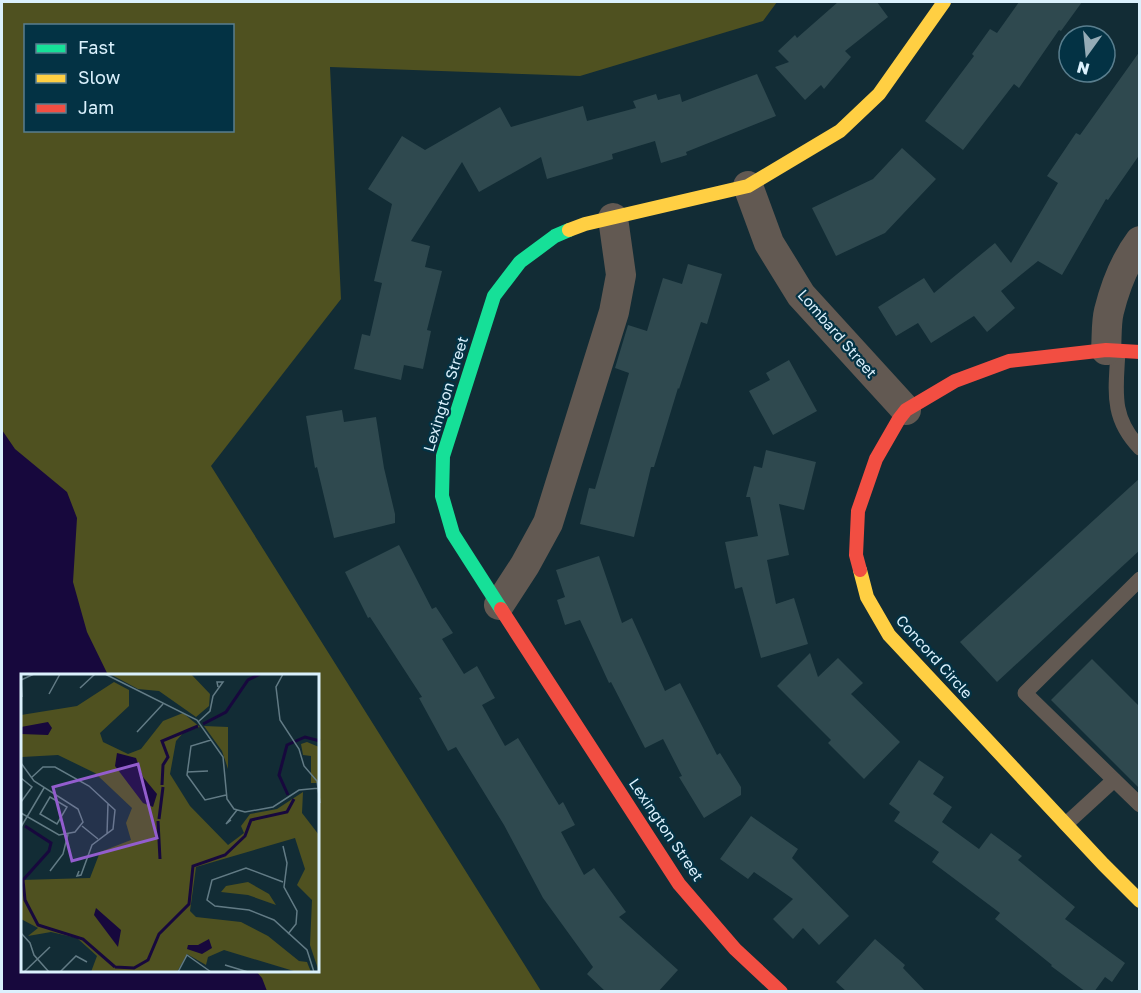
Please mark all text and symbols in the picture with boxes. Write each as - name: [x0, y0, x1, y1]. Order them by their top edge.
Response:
- legend: [24, 24, 234, 132]
- north arrow: [1057, 24, 1117, 84]
- text: Fast: [78, 36, 115, 58]
- text: N: [1075, 57, 1092, 80]
- text: Slow: [78, 66, 121, 88]
- text: Jam: [78, 96, 114, 118]
- street label: Lombard Street: [794, 285, 881, 381]
- street label: Lexington Street: [419, 334, 471, 454]
- street label: Concord Circle: [893, 611, 977, 702]
- inset map: [21, 674, 320, 972]
- street label: Lexington Street: [626, 775, 708, 884]

